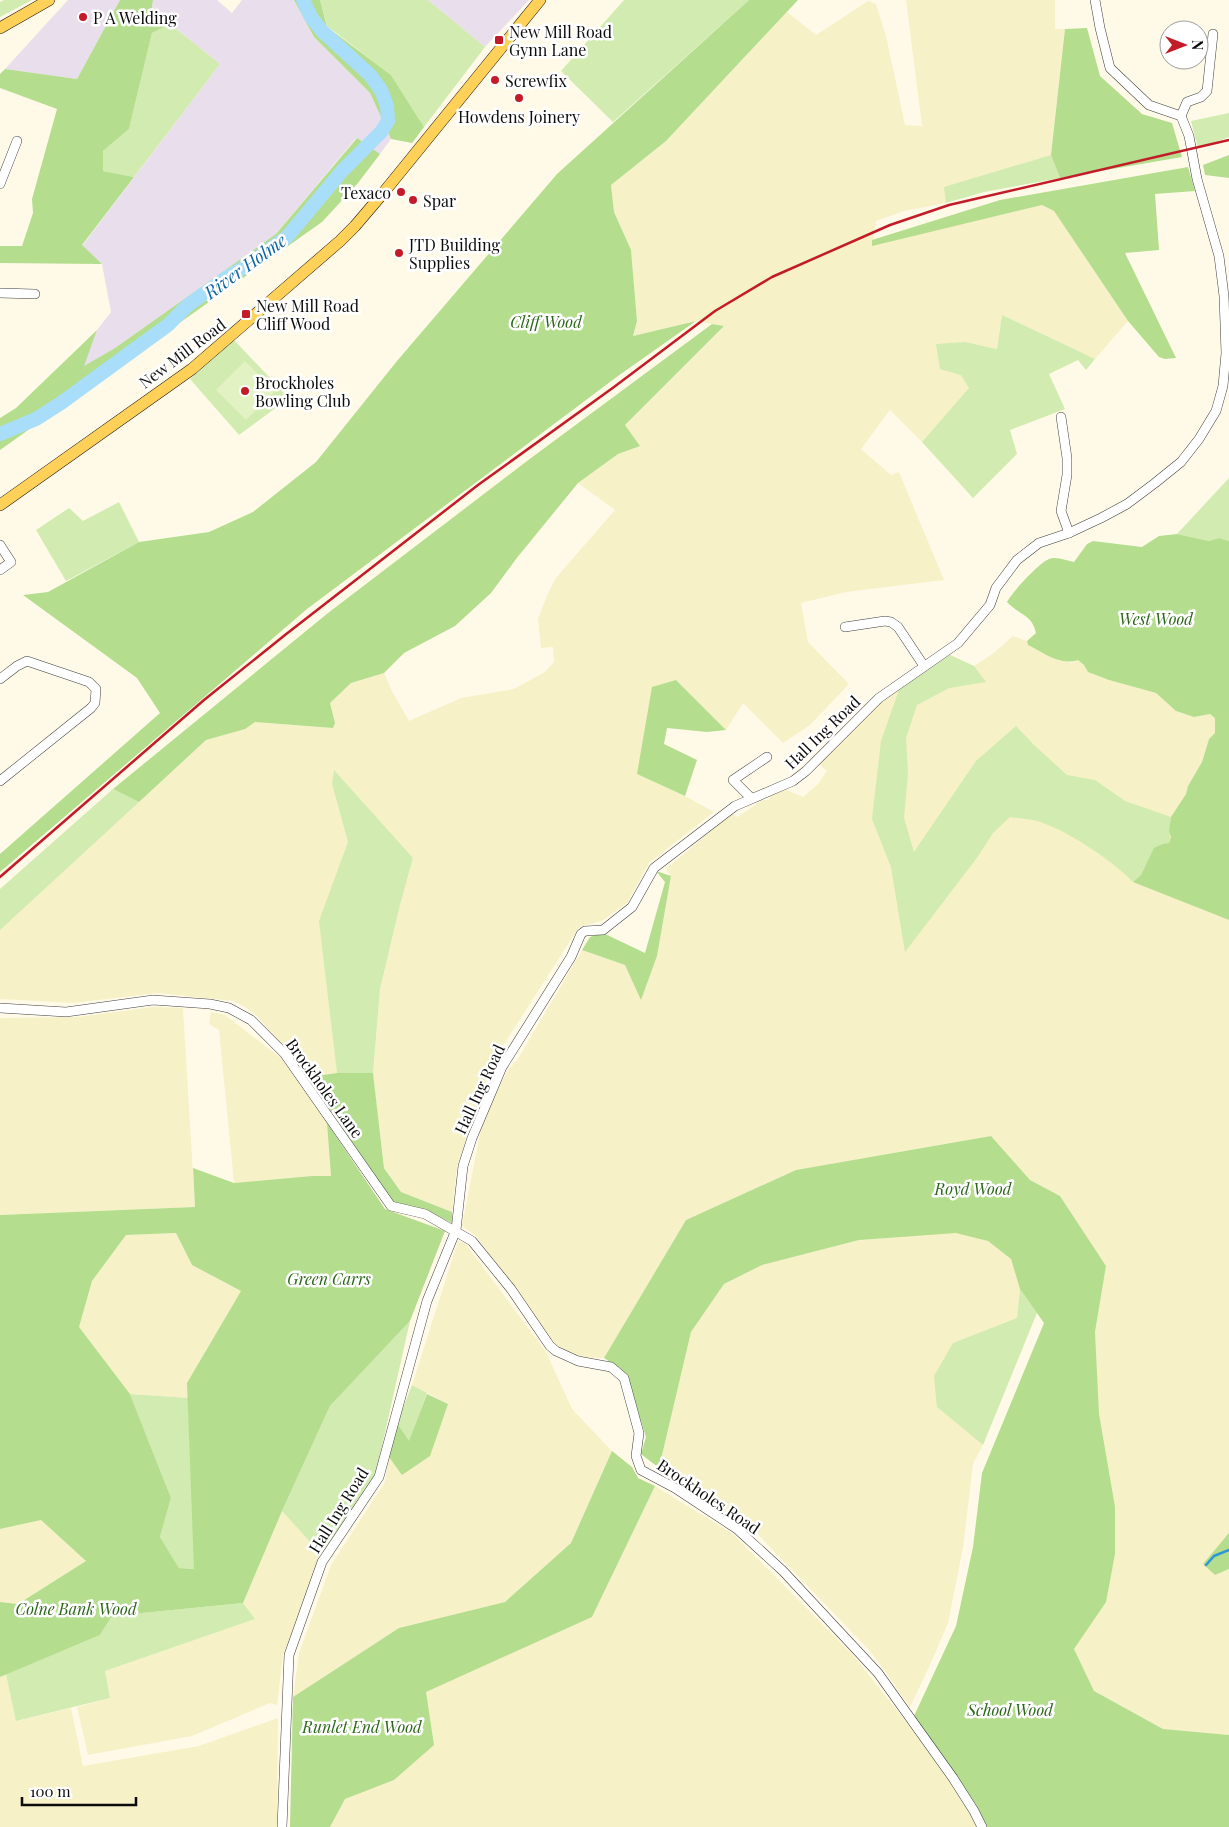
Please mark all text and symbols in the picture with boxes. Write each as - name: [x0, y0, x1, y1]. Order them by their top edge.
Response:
- place label: P A Welding: [93, 7, 177, 28]
- marker: P A Welding: [77, 11, 89, 23]
- north arrow: [1159, 20, 1209, 70]
- place label: New Mill Road Gynn Lane: [509, 21, 612, 60]
- marker: New Mill Road Gynn Lane: [493, 34, 505, 46]
- text: N: [1188, 40, 1207, 50]
- place label: Screwfix: [505, 70, 567, 91]
- marker: Screwfix: [489, 74, 501, 86]
- marker: Howdens Joinery: [513, 92, 525, 104]
- place label: Howdens Joinery: [458, 106, 580, 127]
- place label: Texaco: [341, 182, 391, 203]
- marker: Texaco: [395, 186, 407, 198]
- place label: Spar: [423, 190, 456, 211]
- marker: Spar: [407, 194, 419, 206]
- water label: River Holme: [198, 228, 291, 305]
- place label: JTD Building Supplies: [408, 234, 500, 273]
- marker: JTD Building Supplies: [393, 247, 405, 259]
- place label: New Mill Road Cliff Wood: [256, 295, 359, 334]
- marker: New Mill Road Cliff Wood: [240, 308, 252, 320]
- park label: Cliff Wood: [510, 311, 583, 332]
- street label: New Mill Road: [135, 314, 229, 392]
- place label: Brockholes Bowling Club: [255, 372, 351, 411]
- marker: Brockholes Bowling Club: [239, 385, 251, 397]
- park label: West Wood: [1119, 608, 1194, 629]
- street label: Hall Ing Road: [780, 691, 864, 773]
- street label: Brockholes Lane: [282, 1034, 368, 1142]
- street label: Hall Ing Road: [449, 1041, 509, 1137]
- park label: Royd Wood: [934, 1178, 1013, 1199]
- park label: Green Carrs: [287, 1268, 371, 1289]
- street label: Brockholes Road: [654, 1454, 764, 1538]
- street label: Hall Ing Road: [303, 1463, 373, 1557]
- park label: Colne Bank Wood: [15, 1598, 138, 1619]
- park label: School Wood: [966, 1699, 1054, 1720]
- park label: Runlet End Wood: [301, 1716, 423, 1737]
- scale bar: [22, 1774, 136, 1806]
- text: 100 m: [30, 1781, 71, 1801]

